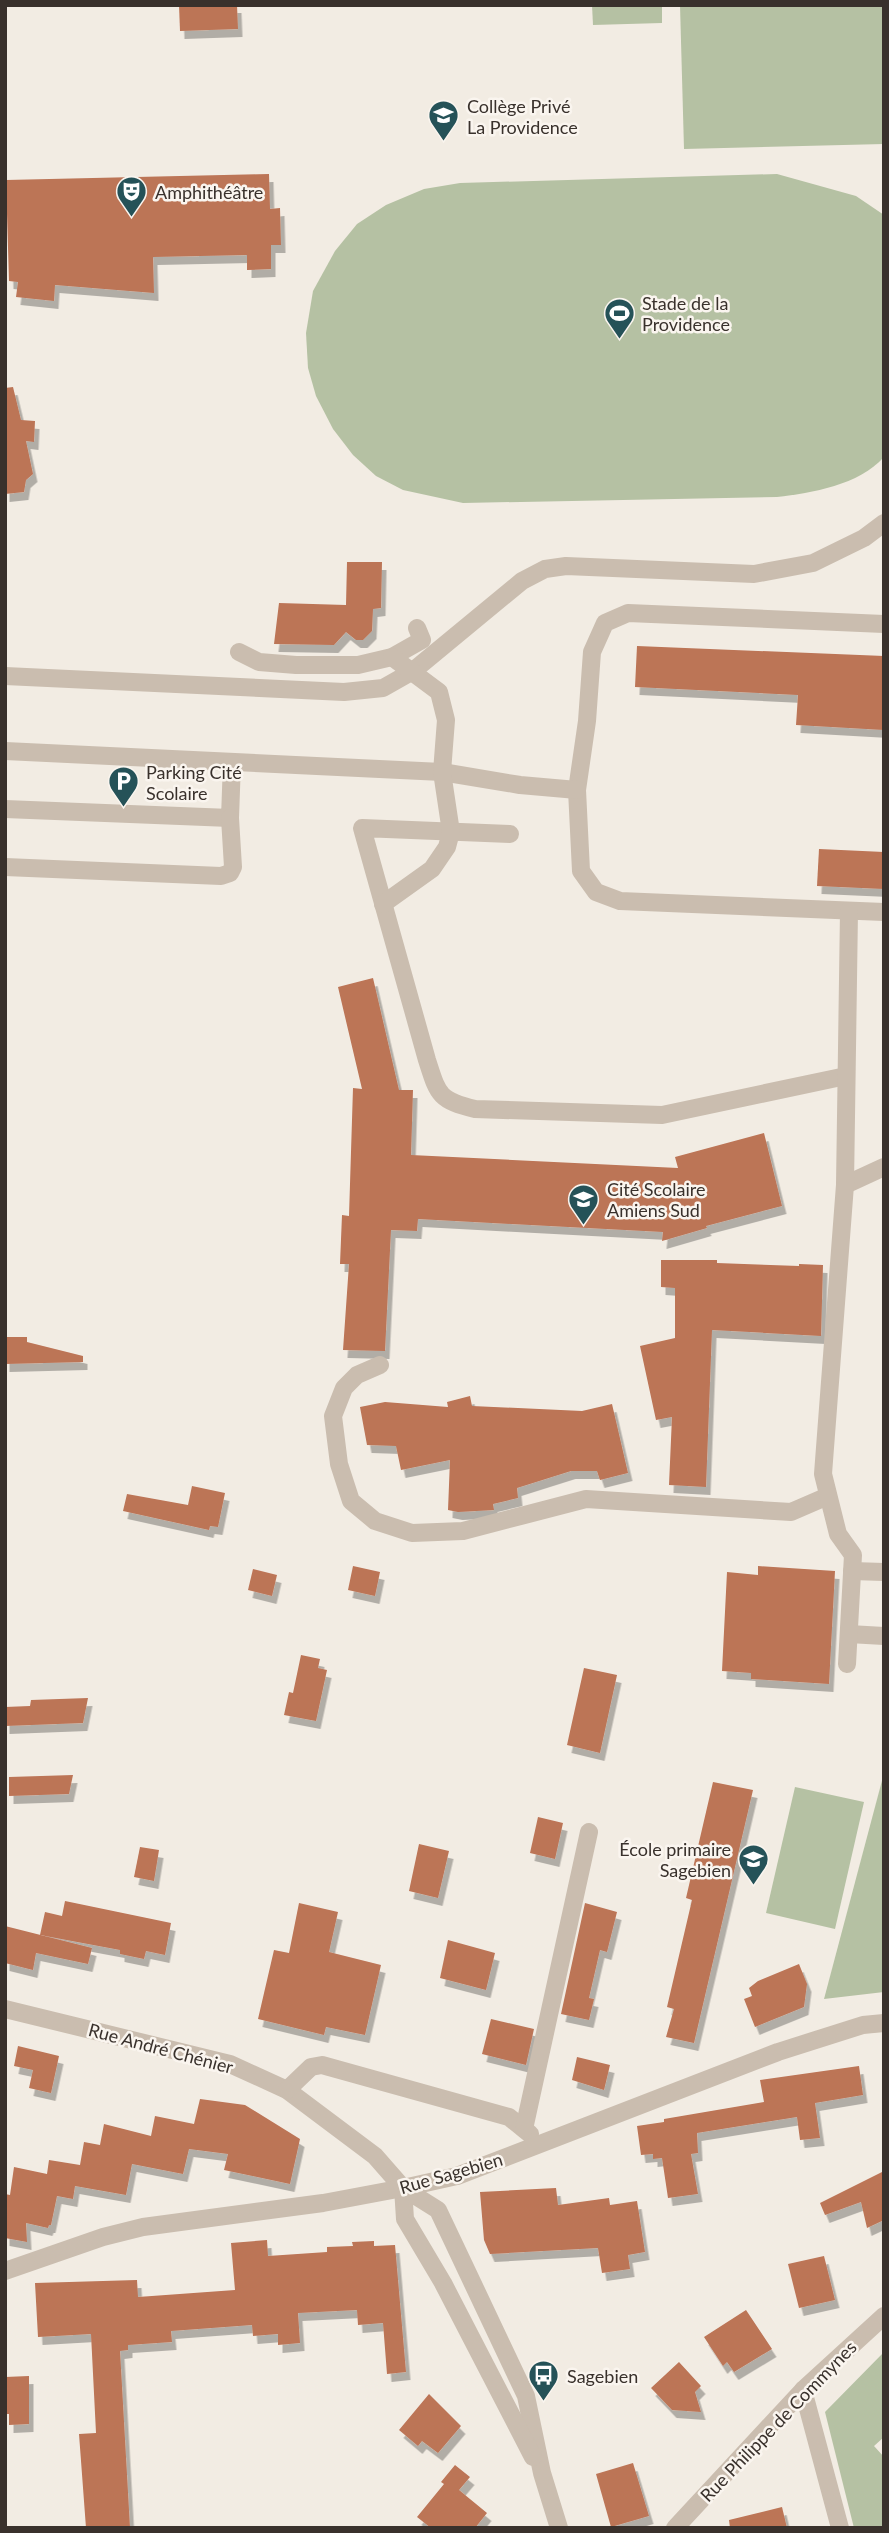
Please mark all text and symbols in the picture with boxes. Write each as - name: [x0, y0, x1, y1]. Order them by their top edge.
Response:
- place label: Collège Privé La Providence: [467, 95, 578, 138]
- school or university icon: Collège Privé La Providence: [427, 99, 461, 143]
- theatre icon: Amphithéâtre: [115, 175, 149, 219]
- place label: Amphithéâtre: [155, 181, 263, 203]
- place label: Stade de la Providence: [642, 292, 730, 335]
- sports icon: Stade de la Providence: [602, 296, 636, 340]
- place label: Parking Cité Scolaire: [146, 761, 242, 804]
- parking icon: Parking Cité Scolaire: [106, 765, 140, 809]
- place label: Cité Scolaire Amiens Sud: [607, 1178, 705, 1221]
- school or university icon: Cité Scolaire Amiens Sud: [567, 1182, 601, 1226]
- place label: École primaire Sagebien: [619, 1838, 731, 1881]
- school or university icon: École primaire Sagebien: [737, 1842, 771, 1886]
- street label: Rue André Chénier: [86, 2018, 236, 2078]
- street label: Rue Sagebien: [397, 2148, 505, 2198]
- street label: Rue Philippe de Commynes: [695, 2336, 861, 2506]
- bus stop icon: Sagebien: [527, 2359, 561, 2403]
- place label: Sagebien: [567, 2365, 638, 2387]

